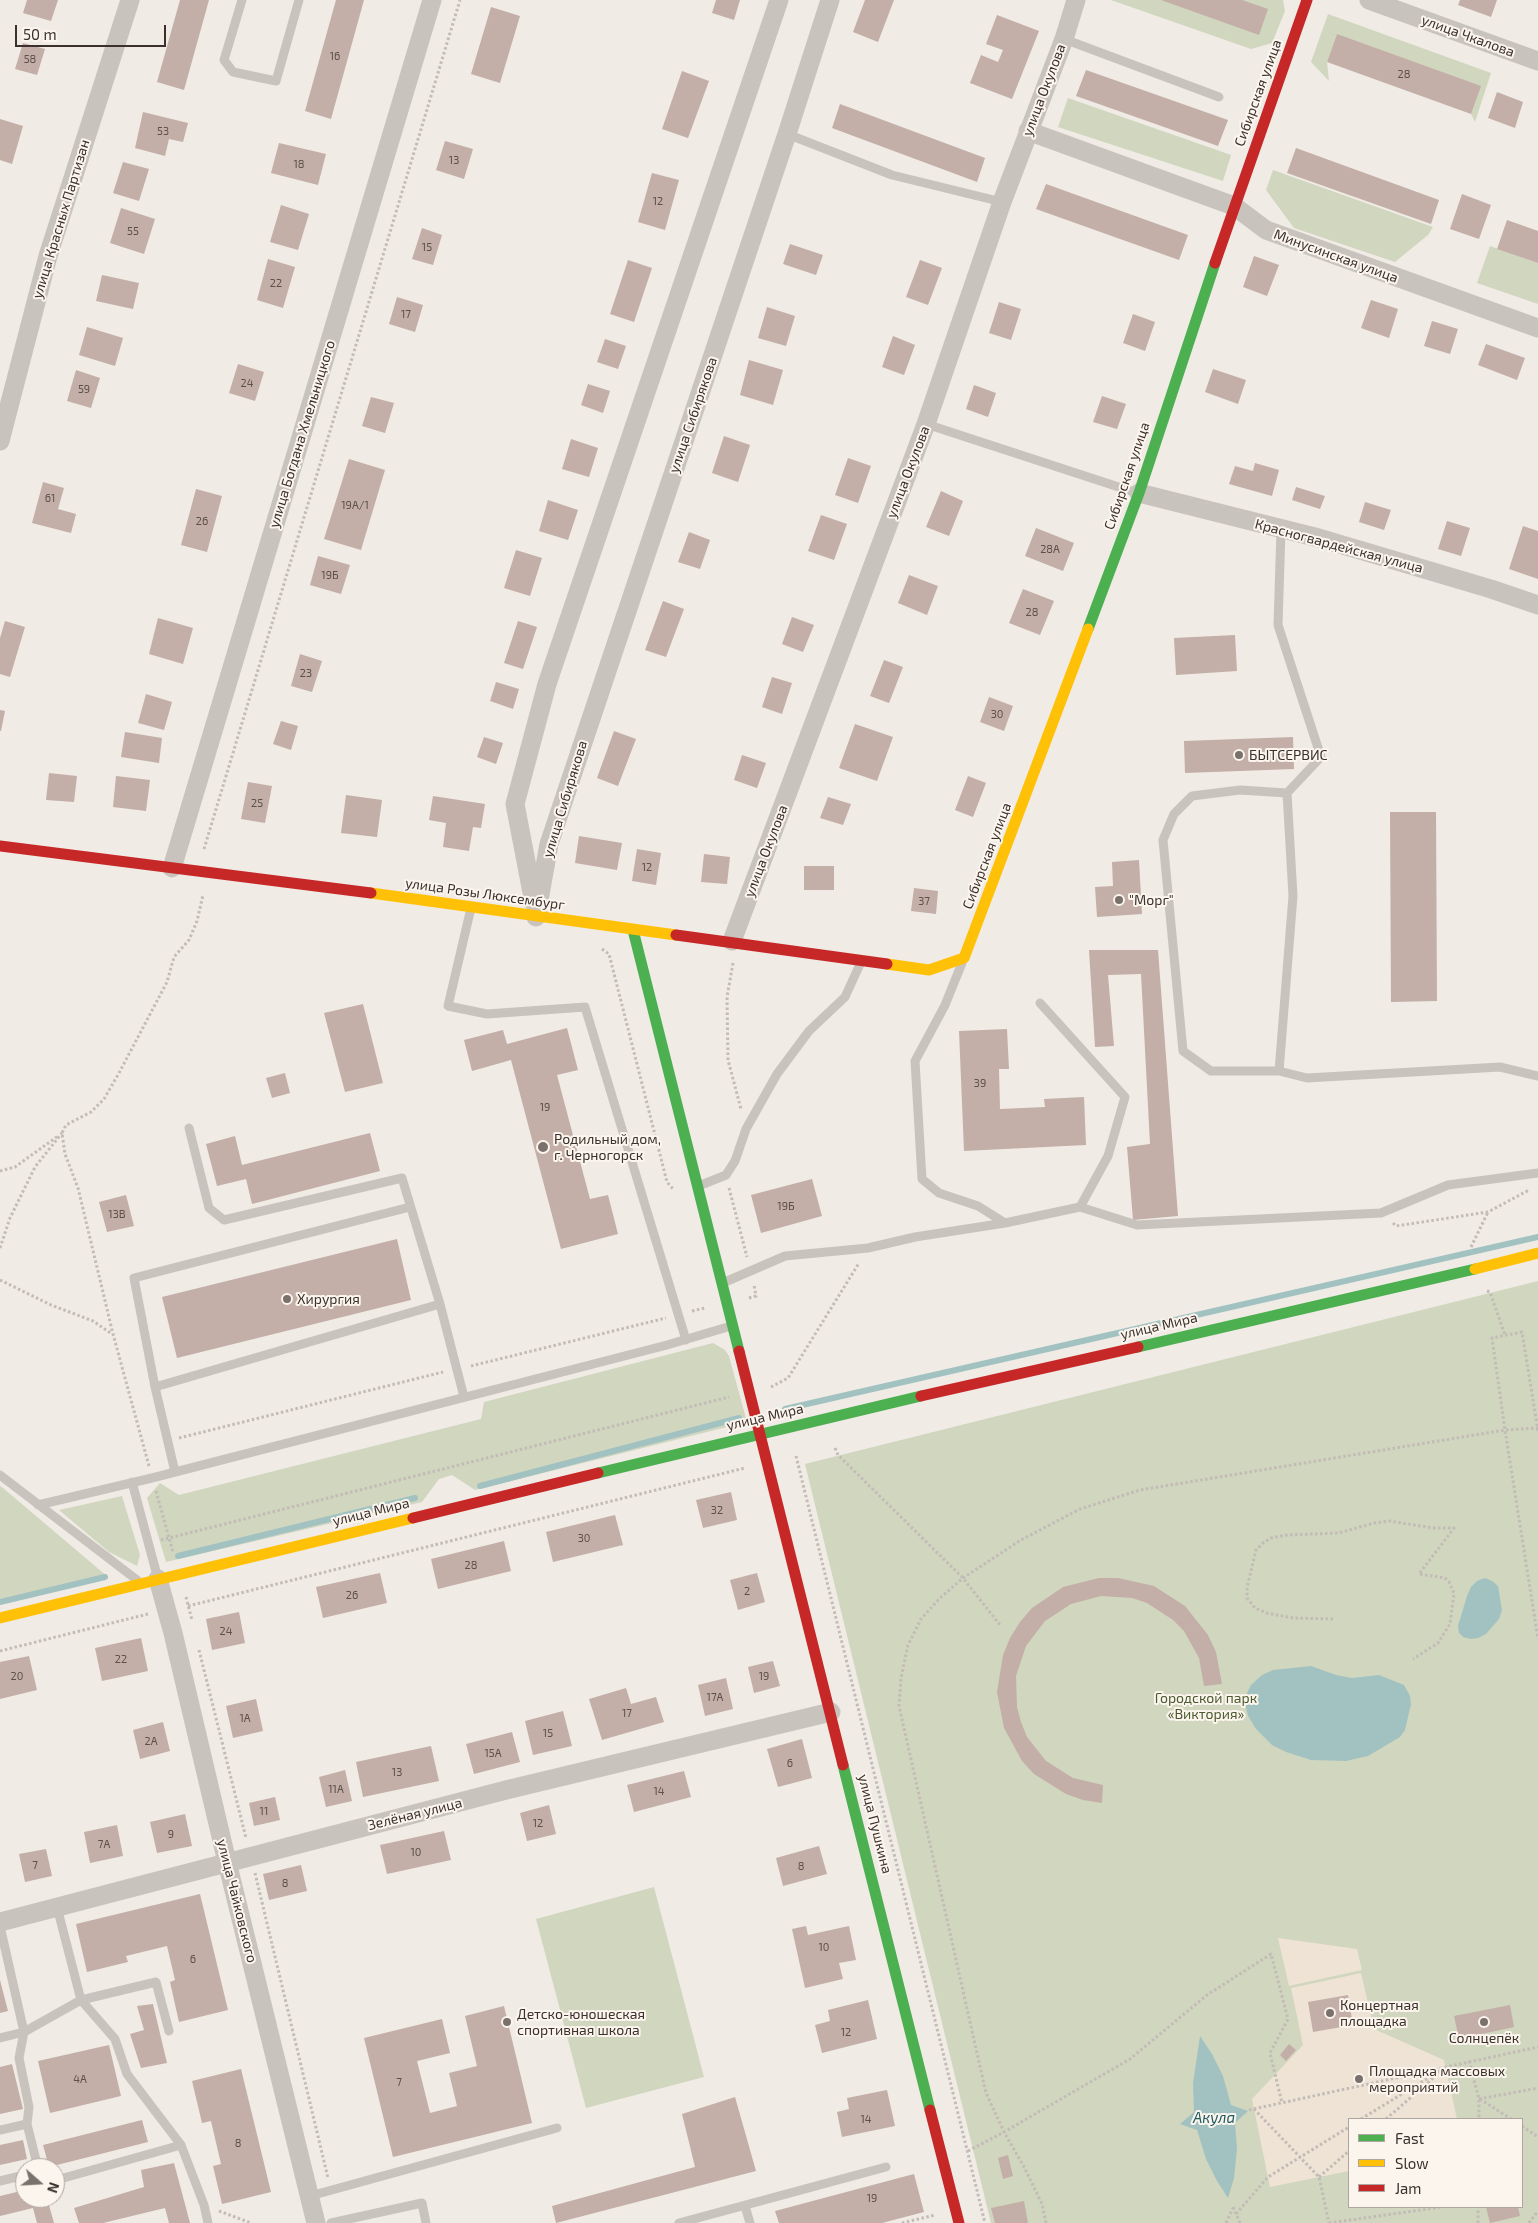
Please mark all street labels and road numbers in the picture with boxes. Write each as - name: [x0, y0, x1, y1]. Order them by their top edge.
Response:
- street label: улица Чкалова: [1419, 11, 1517, 61]
- street label: Сибирская улица: [1231, 37, 1285, 149]
- street label: улица Окулова: [1019, 42, 1069, 138]
- street label: улица Красных Партизан: [29, 137, 93, 301]
- street label: Минусинская улица: [1271, 226, 1401, 286]
- street label: улица Богдана Хмельницкого: [265, 338, 339, 530]
- street label: улица Сибирякова: [665, 355, 721, 475]
- street label: Сибирская улица: [1101, 420, 1153, 532]
- street label: улица Окулова: [883, 424, 933, 520]
- street label: Красногвардейская улица: [1253, 515, 1425, 577]
- street label: улица Сибирякова: [539, 739, 591, 859]
- street label: Сибирская улица: [959, 800, 1015, 912]
- street label: улица Окулова: [741, 803, 791, 899]
- street label: улица Розы Люксембург: [404, 874, 566, 914]
- street label: улица Мира: [1119, 1309, 1199, 1343]
- street label: улица Мира: [725, 1400, 805, 1434]
- street label: улица Мира: [331, 1494, 411, 1530]
- street label: улица Пушкина: [855, 1773, 895, 1875]
- street label: Зелёная улица: [366, 1794, 464, 1834]
- street label: улица Чайковского: [214, 1837, 260, 1965]

